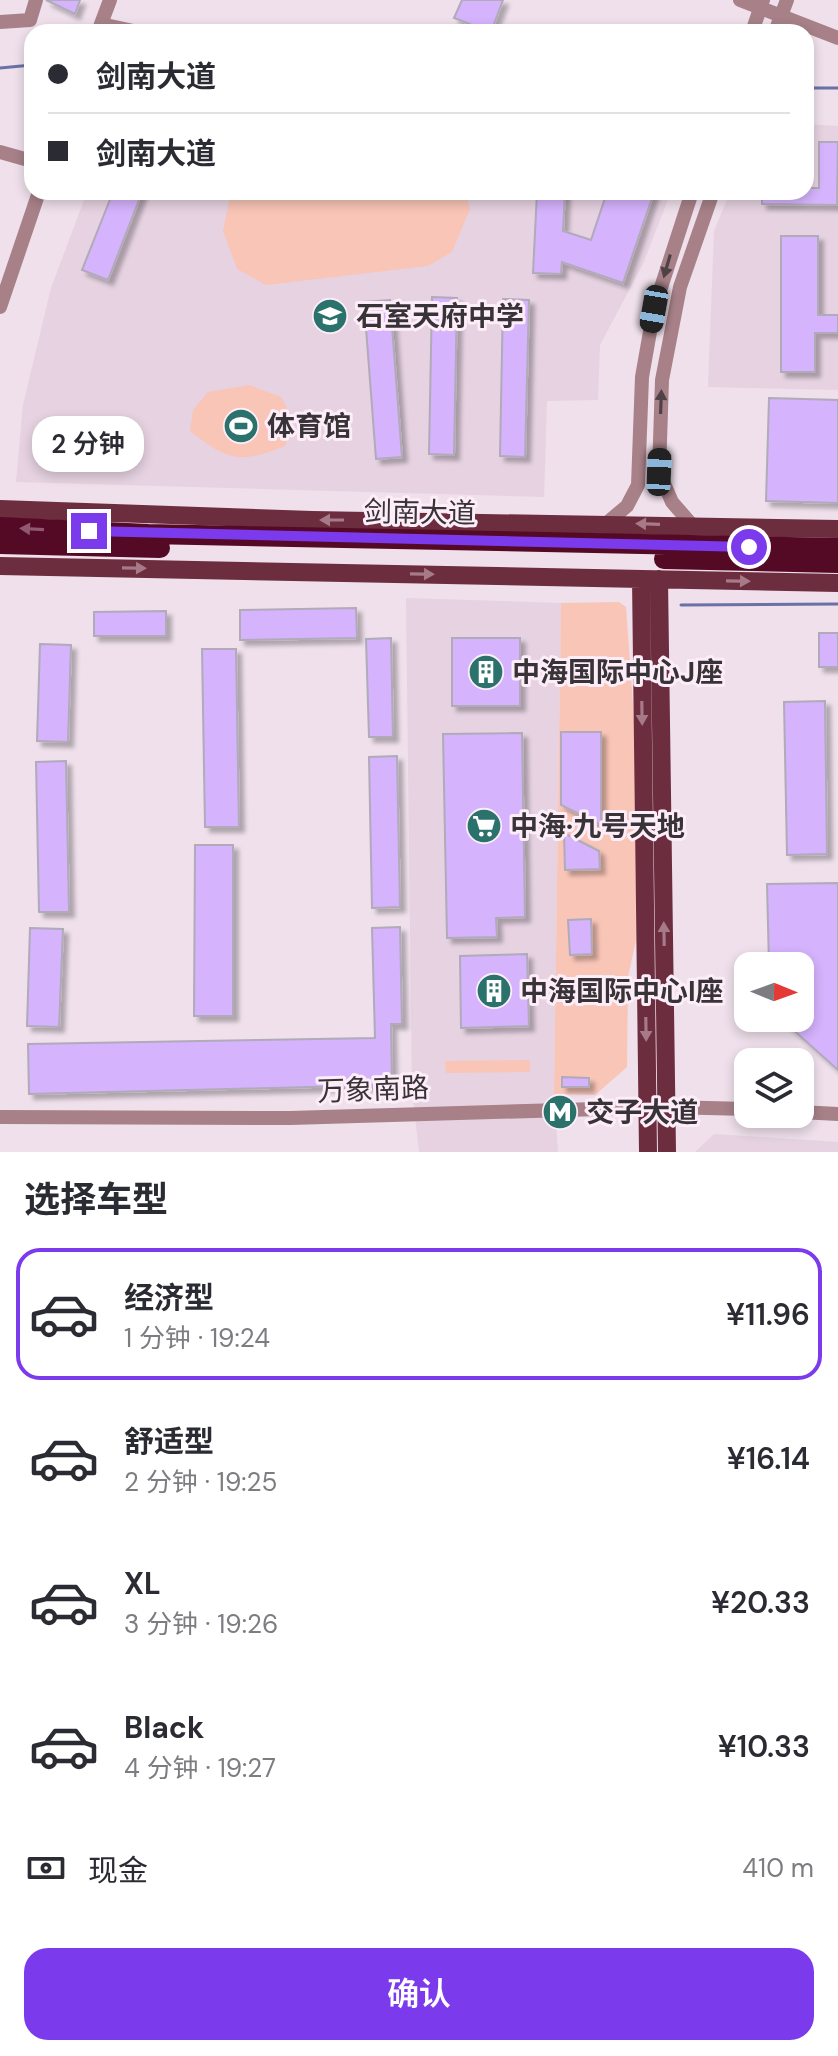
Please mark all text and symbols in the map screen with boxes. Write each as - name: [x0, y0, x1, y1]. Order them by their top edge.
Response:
- text: 剑南大道: [96, 57, 216, 96]
- text: 剑南大道: [96, 134, 216, 173]
- one-way arrow: [660, 254, 673, 278]
- car: [638, 283, 670, 335]
- school or university icon: 石室天府中学: [311, 297, 349, 335]
- place label: 石室天府中学: [356, 298, 524, 335]
- one-way arrow: [655, 389, 668, 414]
- sports icon: 体育馆: [222, 407, 260, 445]
- place label: 体育馆: [267, 408, 351, 445]
- callout: 2 分钟: [33, 415, 145, 471]
- text: 2 分钟: [51, 427, 125, 461]
- car: [646, 448, 672, 496]
- street label: 剑南大道: [364, 493, 476, 532]
- route end: [71, 513, 107, 549]
- one-way arrow: [319, 514, 344, 526]
- one-way arrow: [635, 517, 660, 530]
- one-way arrow: [19, 522, 44, 535]
- route start: [731, 529, 767, 565]
- one-way arrow: [122, 562, 147, 575]
- one-way arrow: [410, 568, 435, 581]
- one-way arrow: [726, 574, 751, 587]
- building icon: 中海国际中心J座: [467, 653, 505, 691]
- place label: 中海国际中心J座: [512, 654, 723, 691]
- one-way arrow: [636, 701, 649, 726]
- supermarket icon: 中海·九号天地: [465, 807, 503, 845]
- place label: 中海·九号天地: [510, 808, 685, 845]
- one-way arrow: [658, 921, 670, 946]
- north arrow: [734, 952, 814, 1032]
- map controls: [734, 952, 814, 1128]
- building icon: 中海国际中心I座: [475, 972, 513, 1010]
- place label: 中海国际中心I座: [520, 973, 724, 1010]
- one-way arrow: [639, 1017, 652, 1042]
- button: layers: [734, 1048, 814, 1128]
- street label: 万象南路: [316, 1069, 430, 1110]
- metro station icon: 交子大道: [541, 1093, 579, 1131]
- place label: 交子大道: [586, 1094, 698, 1131]
- text: 选择车型: [24, 1176, 168, 1223]
- icon: car: [28, 1278, 100, 1350]
- text: 经济型: [124, 1278, 214, 1317]
- text: ¥11.96: [726, 1295, 810, 1334]
- text: 1 分钟 · 19:24: [124, 1321, 270, 1355]
- icon: car: [28, 1422, 100, 1494]
- text: 舒适型: [124, 1422, 214, 1461]
- text: ¥16.14: [727, 1439, 810, 1478]
- text: 2 分钟 · 19:25: [124, 1465, 277, 1499]
- text: XL: [124, 1564, 161, 1603]
- icon: car: [28, 1566, 100, 1638]
- text: ¥20.33: [711, 1583, 810, 1622]
- text: 3 分钟 · 19:26: [124, 1607, 278, 1641]
- text: Black: [124, 1708, 204, 1747]
- icon: car: [28, 1710, 100, 1782]
- text: ¥10.33: [718, 1727, 810, 1766]
- text: 4 分钟 · 19:27: [124, 1751, 276, 1785]
- icon: cash: [24, 1846, 68, 1890]
- text: 现金: [88, 1851, 148, 1890]
- text: 410 m: [742, 1851, 814, 1885]
- button: 确认: [24, 1948, 814, 2040]

